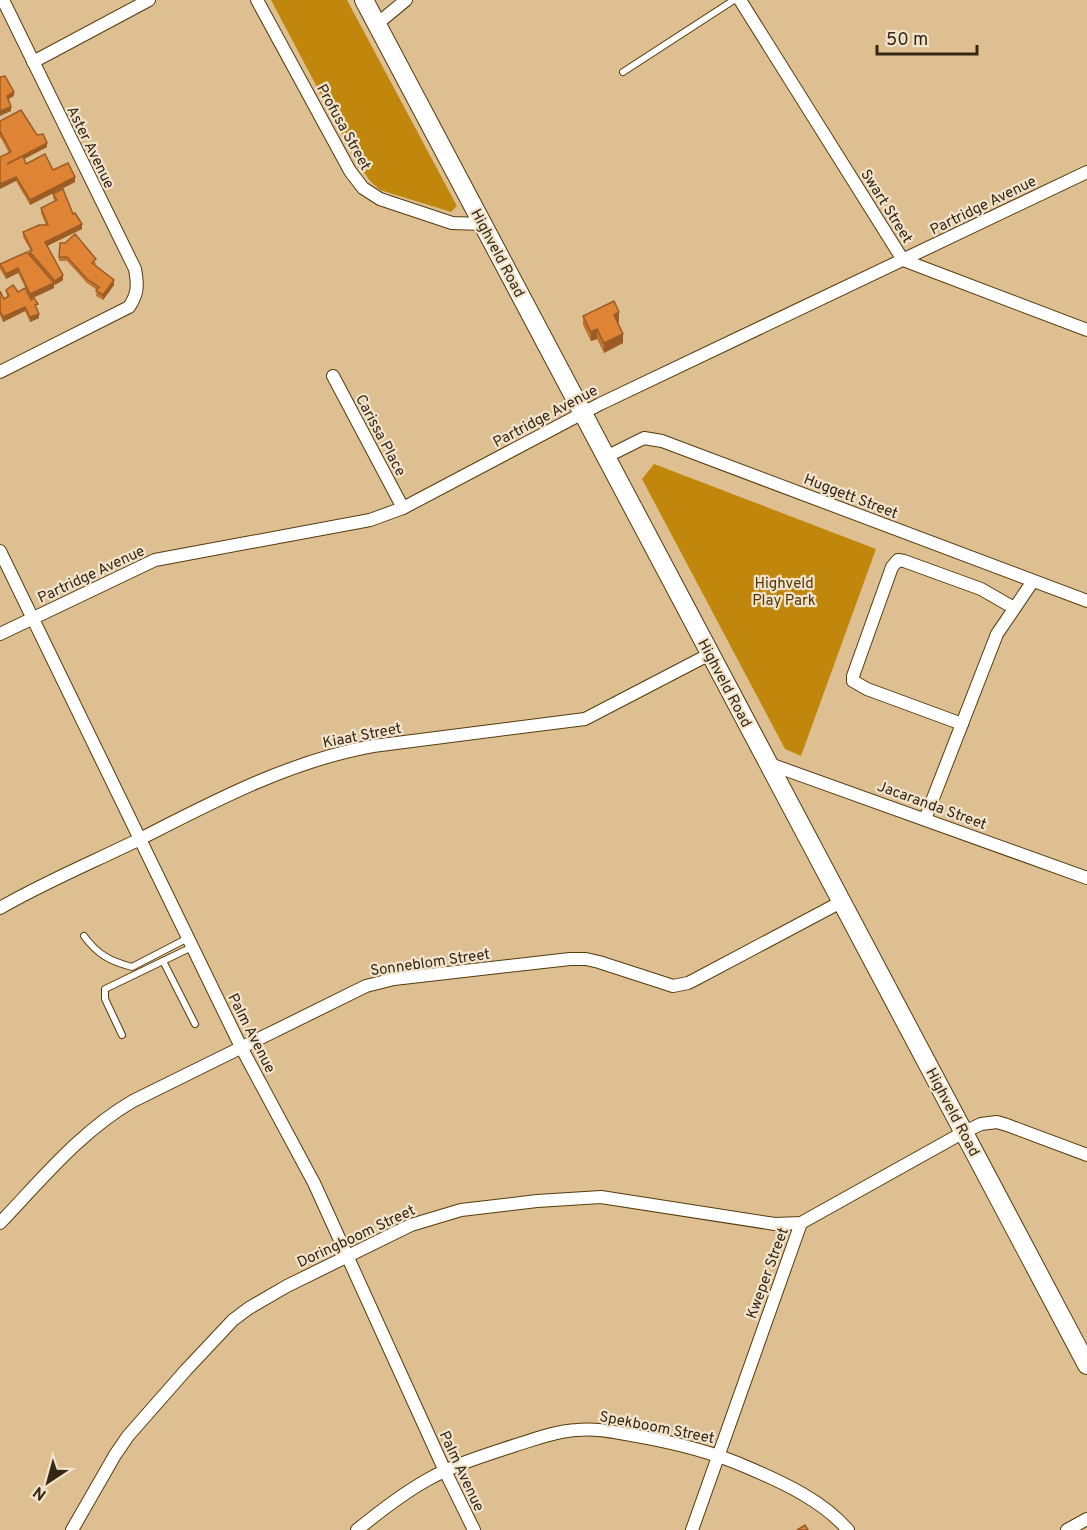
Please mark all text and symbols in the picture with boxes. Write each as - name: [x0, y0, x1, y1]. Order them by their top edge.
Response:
- scale bar: [877, 18, 978, 56]
- text: 50 m: [886, 29, 928, 52]
- street label: Profusa Street: [311, 81, 374, 174]
- street label: Aster Avenue: [61, 103, 118, 192]
- street label: Swart Street: [856, 166, 916, 247]
- street label: Partridge Avenue: [927, 172, 1040, 240]
- street label: Highveld Road: [465, 206, 528, 301]
- street label: Partridge Avenue: [490, 382, 601, 453]
- street label: Carissa Place: [350, 392, 409, 480]
- street label: Huggett Street: [801, 471, 900, 524]
- street label: Partridge Avenue: [35, 542, 148, 608]
- park label: Highveld Play Park: [752, 575, 816, 611]
- street label: Highveld Road: [692, 636, 755, 731]
- street label: Kiaat Street: [321, 720, 403, 753]
- street label: Jacaranda Street: [874, 778, 989, 835]
- street label: Sonneblom Street: [369, 946, 491, 981]
- street label: Palm Avenue: [223, 991, 279, 1077]
- street label: Highveld Road: [920, 1065, 983, 1160]
- street label: Doringboom Street: [295, 1202, 419, 1273]
- street label: Kweper Street: [743, 1225, 794, 1322]
- street label: Spekboom Street: [598, 1408, 716, 1449]
- street label: Palm Avenue: [434, 1428, 488, 1515]
- north arrow: [18, 1452, 78, 1512]
- text: N: [30, 1481, 51, 1504]

